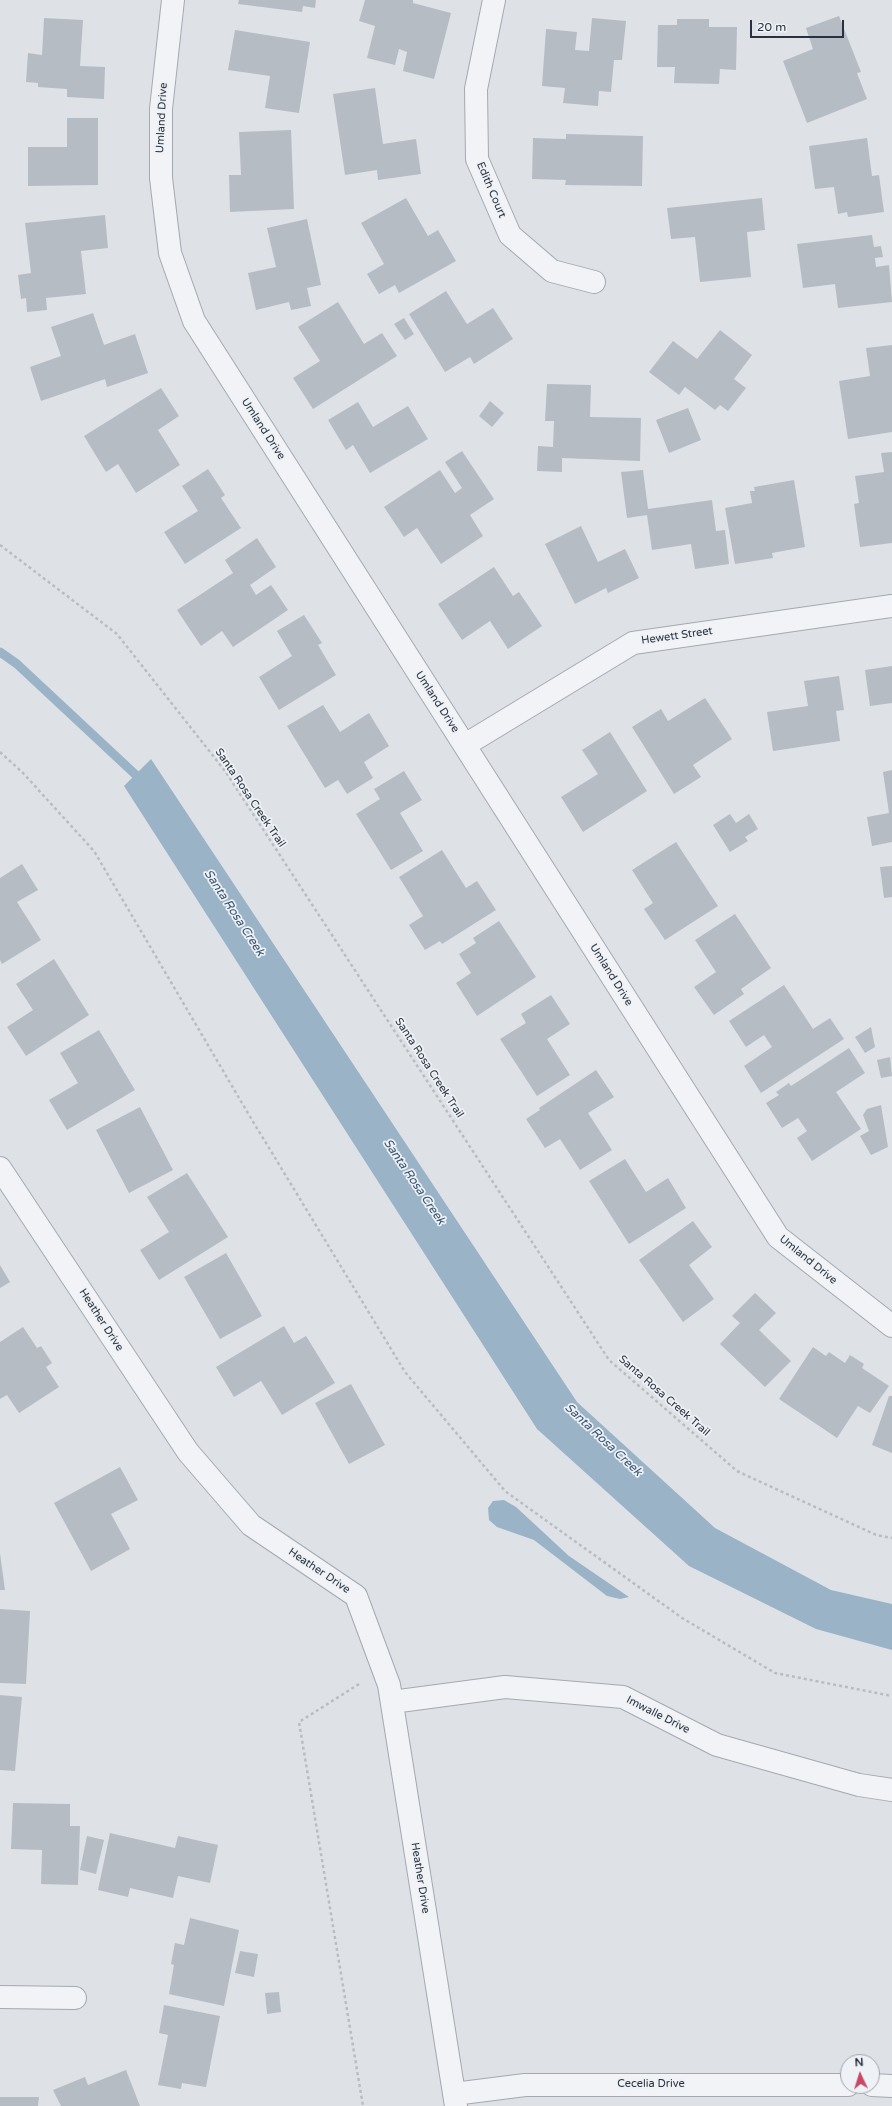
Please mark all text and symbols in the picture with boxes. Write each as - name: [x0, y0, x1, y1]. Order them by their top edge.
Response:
- scale bar: [752, 12, 846, 38]
- text: 20 m: [757, 20, 786, 34]
- street label: Umland Drive: [154, 82, 170, 154]
- street label: Edith Court: [473, 160, 509, 220]
- street label: Umland Drive: [238, 396, 288, 462]
- street label: Hewett Street: [640, 624, 714, 648]
- street label: Umland Drive: [412, 669, 462, 735]
- street label: Santa Rosa Creek Trail: [212, 746, 288, 850]
- water label: Santa Rosa Creek: [201, 867, 267, 959]
- street label: Umland Drive: [587, 942, 635, 1008]
- street label: Santa Rosa Creek Trail: [392, 1016, 466, 1120]
- water label: Santa Rosa Creek: [380, 1137, 448, 1227]
- street label: Umland Drive: [776, 1233, 840, 1287]
- street label: Heather Drive: [76, 1286, 126, 1354]
- street label: Santa Rosa Creek Trail: [616, 1353, 712, 1439]
- water label: Santa Rosa Creek: [562, 1401, 644, 1479]
- street label: Heather Drive: [286, 1545, 352, 1597]
- street label: Imwalle Drive: [624, 1693, 692, 1737]
- street label: Heather Drive: [408, 1842, 432, 1914]
- north arrow: [840, 2054, 880, 2094]
- text: N: [854, 2056, 864, 2069]
- street label: Cecelia Drive: [617, 2077, 685, 2091]

